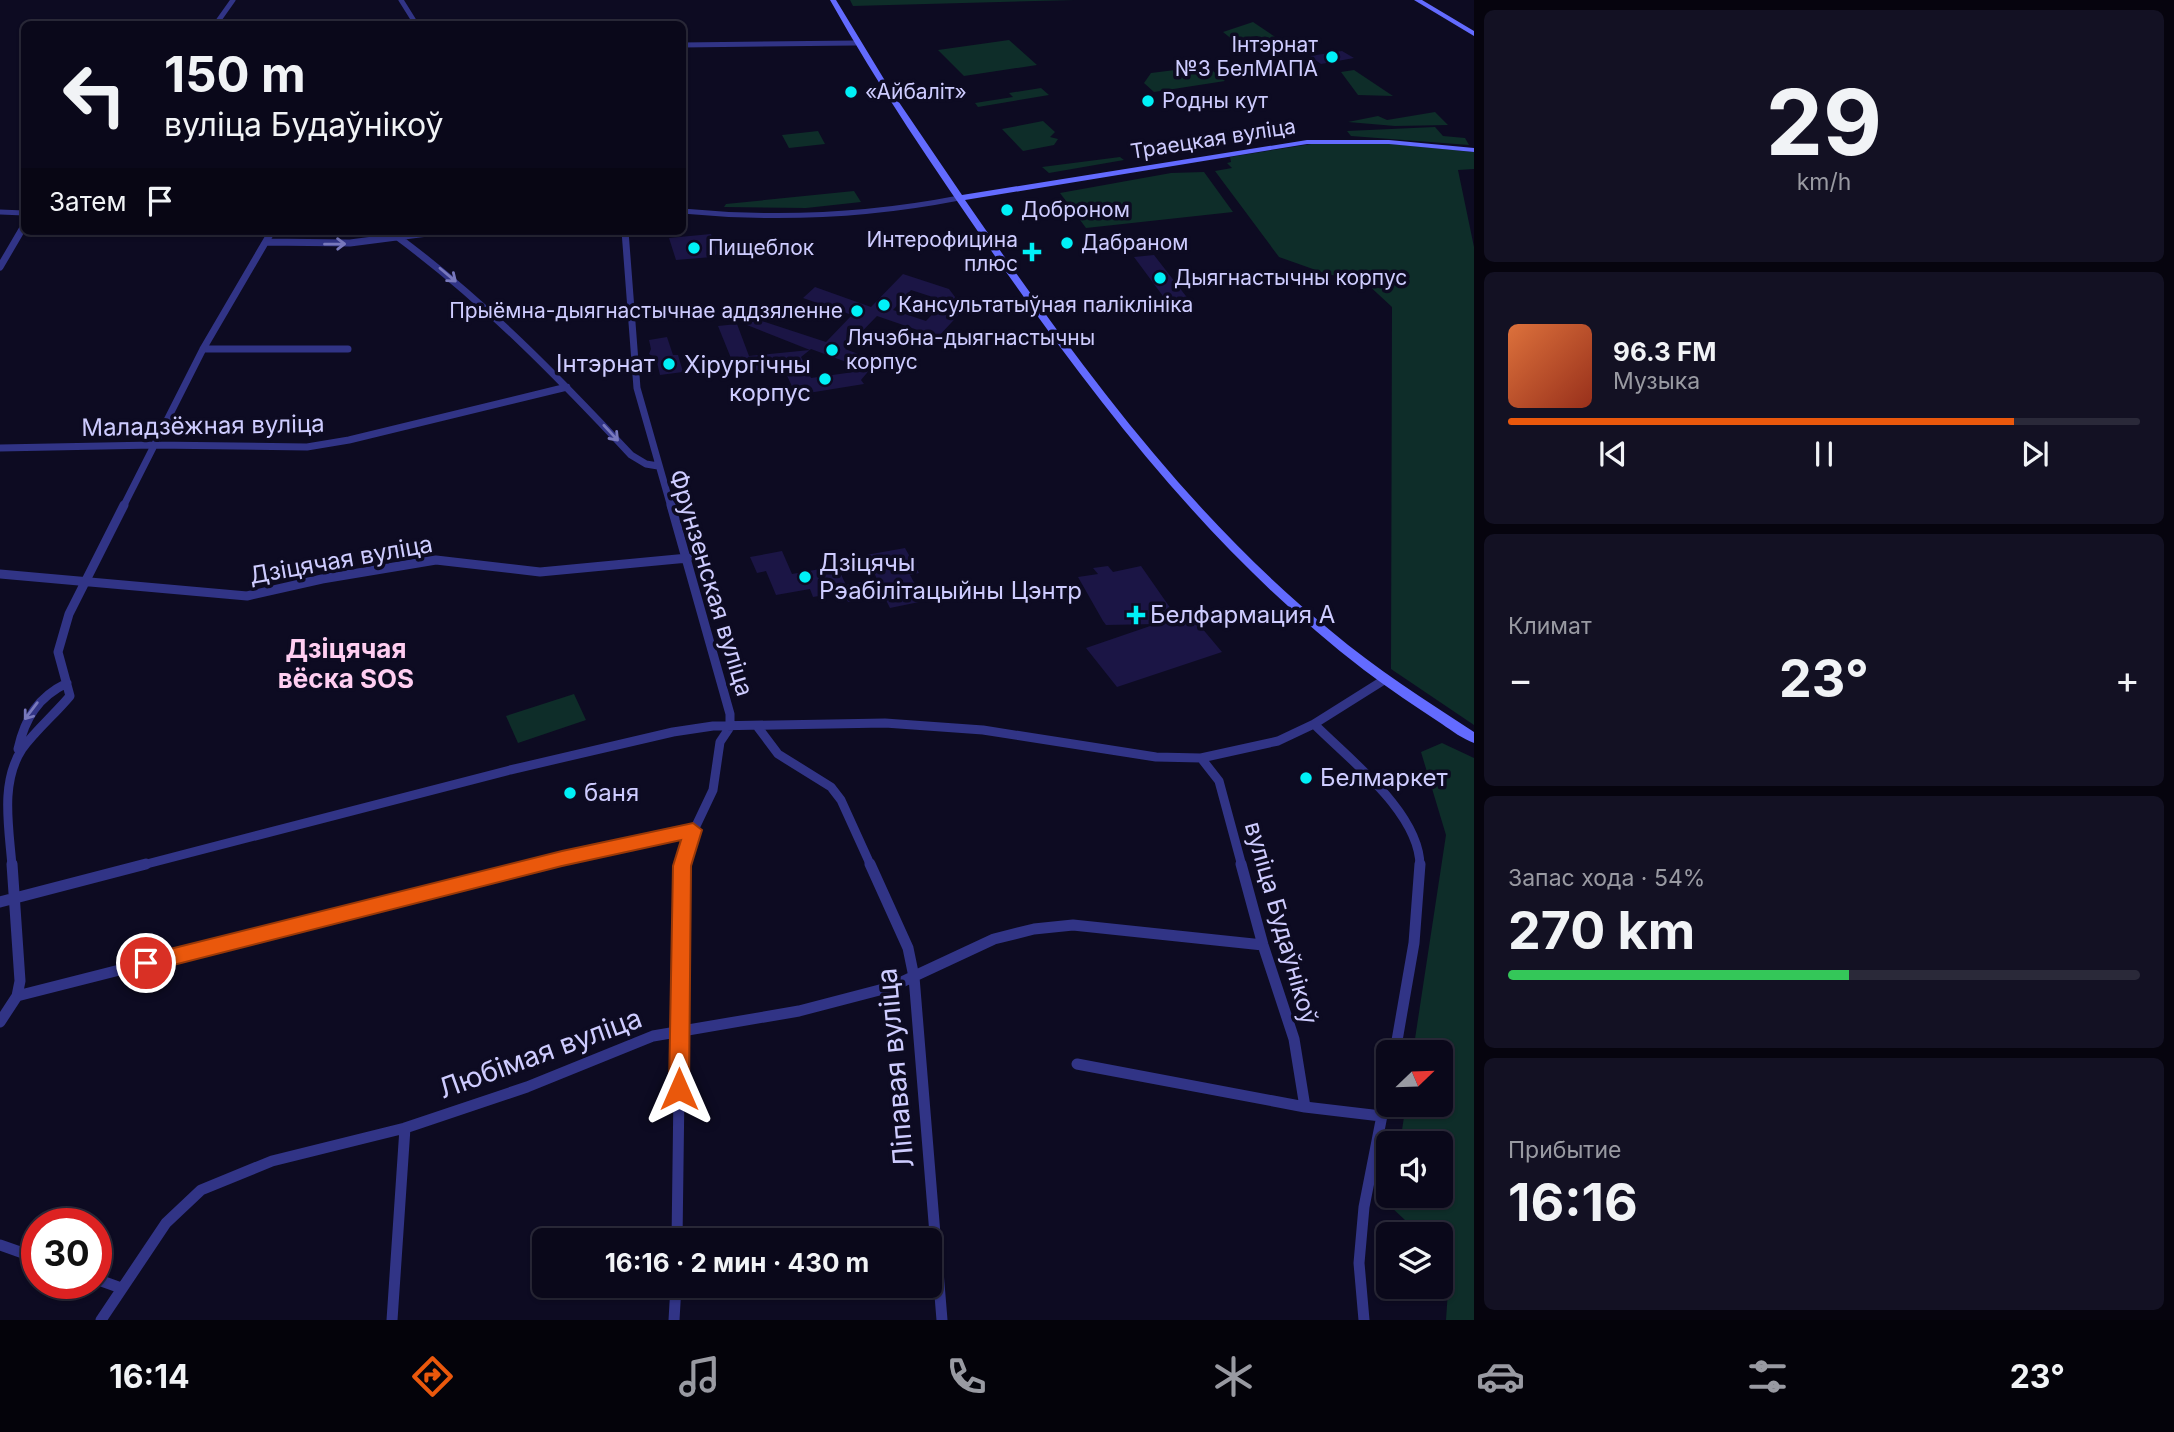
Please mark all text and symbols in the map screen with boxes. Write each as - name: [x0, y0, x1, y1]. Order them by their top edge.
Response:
- place label: Інтэрнат №3 БелМАПА: [1175, 32, 1318, 81]
- text: 150 m: [164, 45, 306, 104]
- icon: left: [49, 49, 140, 140]
- marker: Інтэрнат №3 БелМАПА: [1324, 49, 1340, 65]
- text: 29: [1766, 67, 1882, 177]
- place label: «Айбаліт»: [865, 79, 967, 104]
- marker: «Айбаліт»: [843, 84, 859, 100]
- place label: Родны кут: [1162, 88, 1268, 113]
- marker: Родны кут: [1140, 93, 1156, 109]
- text: вуліца Будаўнікоў: [164, 105, 443, 144]
- street label: Траецкая вуліца: [1129, 113, 1297, 164]
- text: km/h: [1797, 168, 1851, 196]
- icon: arrive: [141, 182, 179, 220]
- text: Затем: [49, 186, 127, 217]
- place label: Доброном: [1021, 197, 1130, 222]
- marker: Доброном: [999, 202, 1015, 218]
- place label: Интерофицина плюс: [867, 227, 1018, 276]
- place label: Дабраном: [1081, 230, 1188, 255]
- place label: Пищеблок: [708, 235, 815, 260]
- marker: Дабраном: [1059, 235, 1075, 251]
- one-way arrow: [324, 237, 347, 251]
- marker: Пищеблок: [686, 240, 702, 256]
- marker: Интерофицина плюс: [1024, 244, 1040, 260]
- place label: Дыягнастычны корпус: [1174, 265, 1407, 290]
- one-way arrow: [438, 267, 456, 283]
- marker: Дыягнастычны корпус: [1152, 270, 1168, 286]
- place label: Кансультатыўная паліклініка: [898, 292, 1193, 317]
- marker: Кансультатыўная паліклініка: [876, 297, 892, 313]
- place label: Прыёмна-дыягнастычнае аддзяленне: [449, 298, 843, 323]
- marker: Прыёмна-дыягнастычнае аддзяленне: [849, 303, 865, 319]
- place label: Лячэбна-дыягнастычны корпус: [846, 325, 1095, 374]
- text: 96.3 FM: [1613, 336, 1717, 367]
- marker: Лячэбна-дыягнастычны корпус: [824, 342, 840, 358]
- place label: Інтэрнат: [556, 349, 655, 378]
- place label: Хірургічны корпус: [684, 350, 811, 407]
- marker: Інтэрнат: [661, 356, 677, 372]
- text: Музыка: [1613, 367, 1700, 395]
- marker: Хірургічны корпус: [817, 371, 833, 387]
- street label: Маладзёжная вуліца: [81, 409, 325, 442]
- one-way arrow: [602, 424, 619, 441]
- icon: previous: [1594, 435, 1632, 473]
- icon: pause: [1805, 435, 1843, 473]
- icon: next: [2016, 435, 2054, 473]
- street label: Фрунзенская вуліца: [663, 466, 760, 700]
- street label: Дзіцячая вуліца: [247, 529, 435, 590]
- place label: Дзіцячы Рэабілітацыйны Цэнтр: [819, 548, 1082, 605]
- marker: Дзіцячы Рэабілітацыйны Цэнтр: [797, 569, 813, 585]
- place label: Белфармация А: [1150, 600, 1335, 629]
- marker: Белфармация А: [1128, 607, 1144, 623]
- text: Климат: [1508, 612, 1592, 640]
- district label: Дзіцячая вёска SOS: [278, 633, 414, 694]
- text: 23°: [1779, 647, 1869, 710]
- text: −: [1508, 656, 1533, 702]
- text: +: [2115, 656, 2140, 702]
- one-way arrow: [24, 701, 39, 720]
- place label: Белмаркет: [1320, 763, 1448, 792]
- marker: Белмаркет: [1298, 770, 1314, 786]
- place label: баня: [584, 778, 639, 807]
- marker: баня: [562, 785, 578, 801]
- street label: вуліца Будаўнікоў: [1239, 818, 1324, 1028]
- text: Запас хода · 54%: [1508, 864, 1705, 892]
- text: 270 km: [1508, 899, 1695, 962]
- pin: [116, 933, 176, 993]
- icon: arrive: [127, 944, 165, 982]
- street label: Ліпавая вуліца: [869, 967, 921, 1169]
- street label: Любімая вуліца: [434, 1000, 646, 1106]
- north arrow: [1376, 1040, 1452, 1116]
- map controls: [1376, 1040, 1453, 1299]
- position arrow: [642, 1052, 716, 1126]
- button: sound: [1376, 1131, 1453, 1208]
- text: Прибытие: [1508, 1136, 1621, 1164]
- text: 16:16: [1508, 1171, 1638, 1234]
- speed limit sign: 30: [21, 1208, 112, 1299]
- button: layers: [1376, 1222, 1453, 1299]
- text: 16:16 · 2 мин · 430 m: [605, 1247, 869, 1278]
- icon: directions: [408, 1352, 457, 1401]
- icon: music: [675, 1352, 724, 1401]
- icon: phone: [942, 1352, 991, 1401]
- icon: climate: [1209, 1352, 1258, 1401]
- icon: car: [1476, 1352, 1525, 1401]
- icon: filters: [1743, 1352, 1792, 1401]
- text: 16:14: [109, 1357, 190, 1396]
- text: 23°: [2010, 1357, 2065, 1396]

